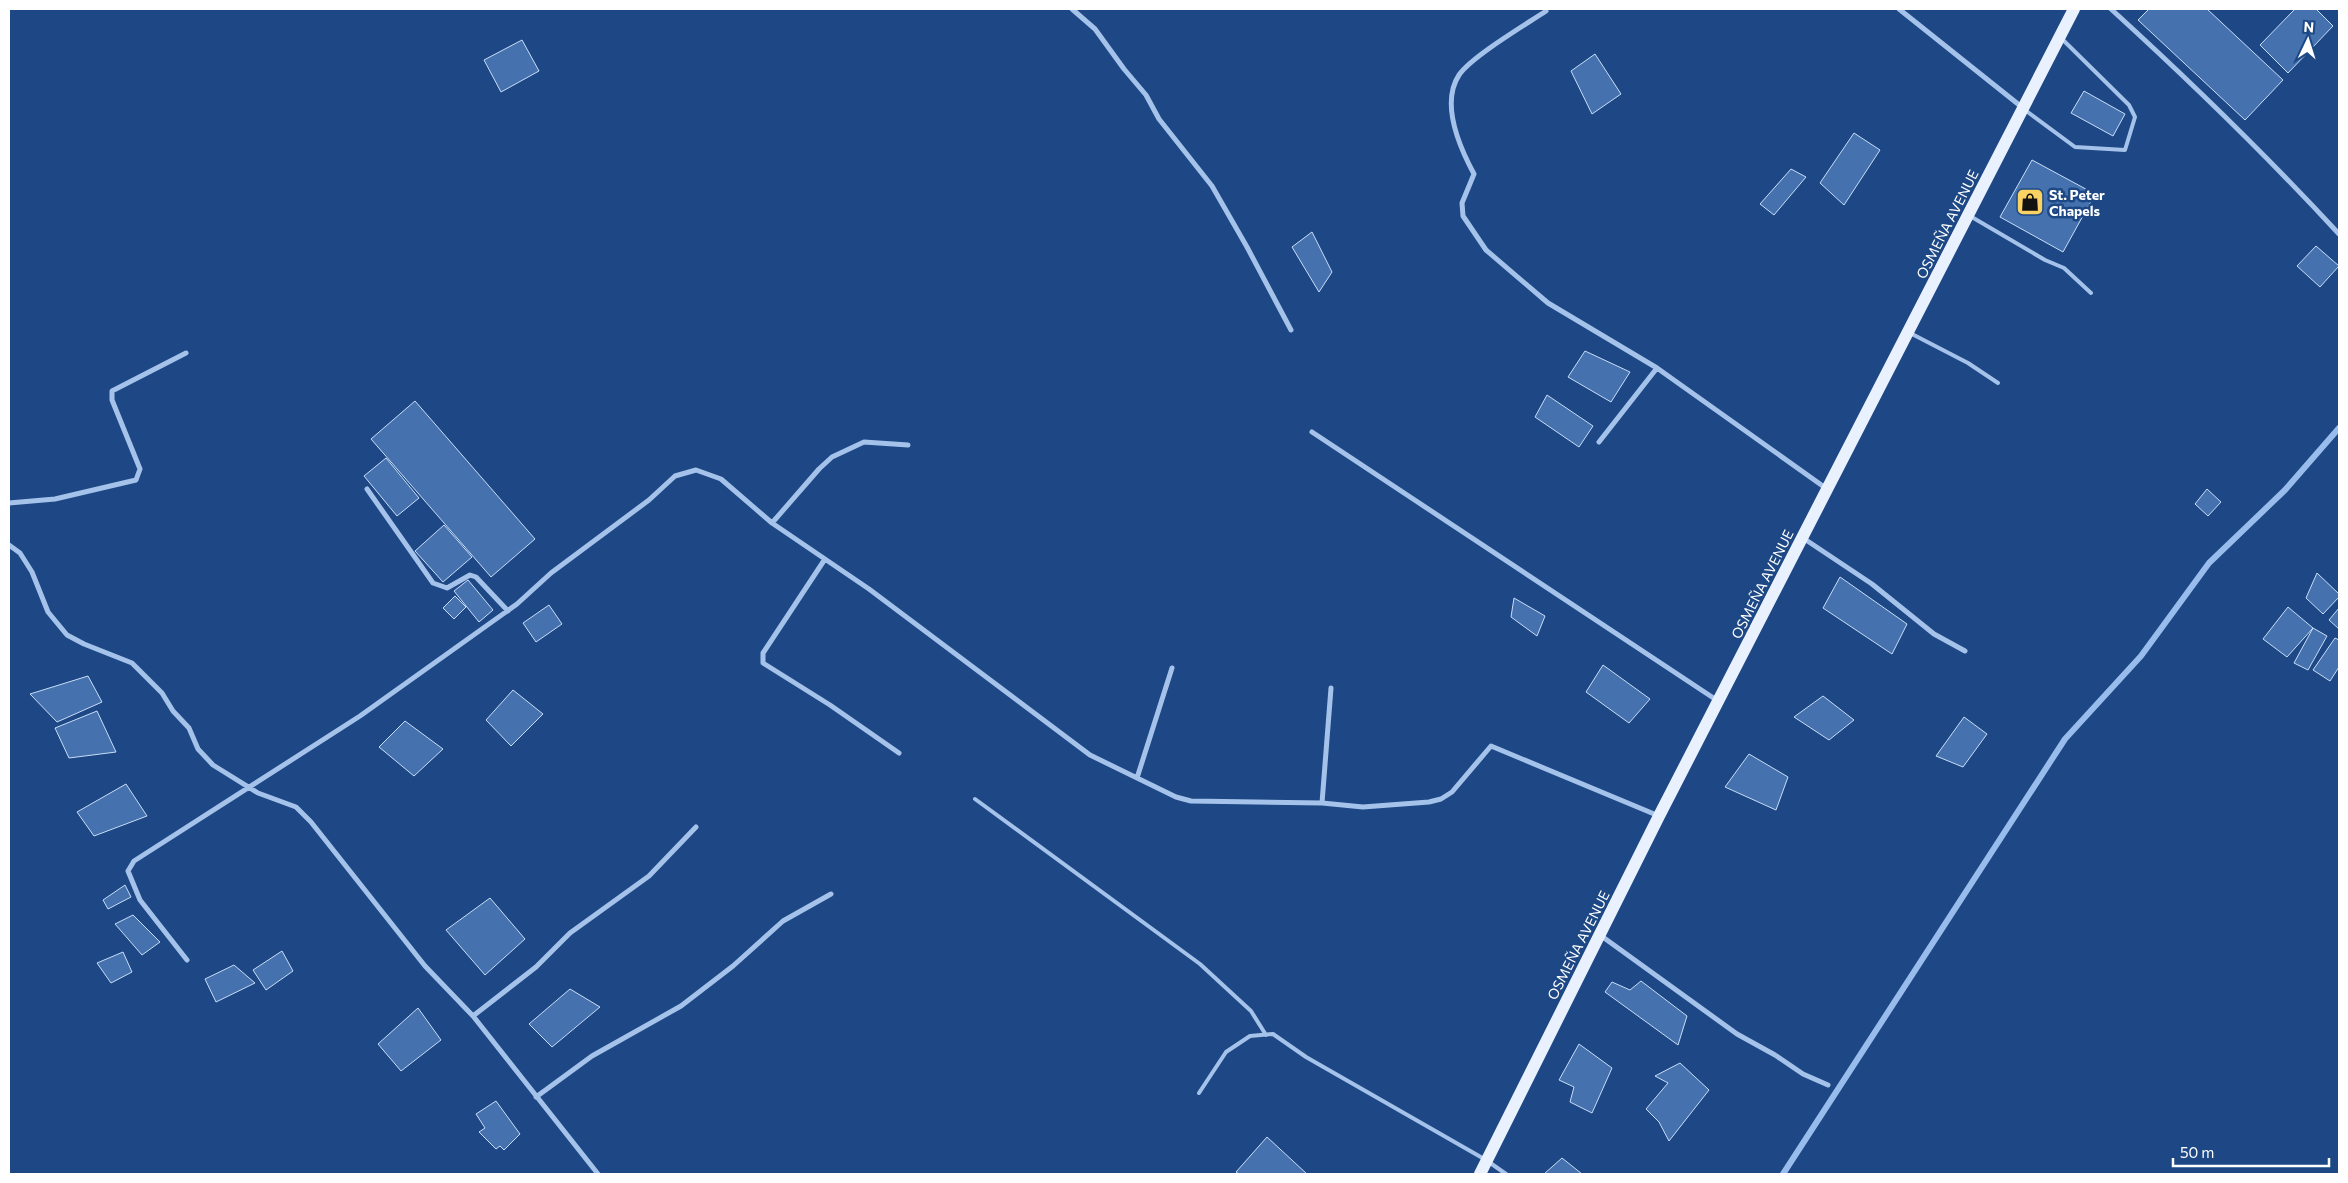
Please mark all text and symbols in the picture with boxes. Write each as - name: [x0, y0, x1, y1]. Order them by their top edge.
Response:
- north arrow: [2283, 15, 2333, 65]
- text: N: [2303, 18, 2315, 35]
- street label: OSMEÑA AVENUE: [1912, 167, 1982, 281]
- place label: St. Peter Chapels: [2049, 186, 2105, 219]
- shop icon: St. Peter Chapels: [2015, 187, 2045, 217]
- street label: OSMEÑA AVENUE: [1727, 527, 1797, 641]
- street label: OSMEÑA AVENUE: [1543, 888, 1613, 1002]
- scale bar: [2173, 1136, 2329, 1168]
- text: 50 m: [2180, 1143, 2214, 1161]

